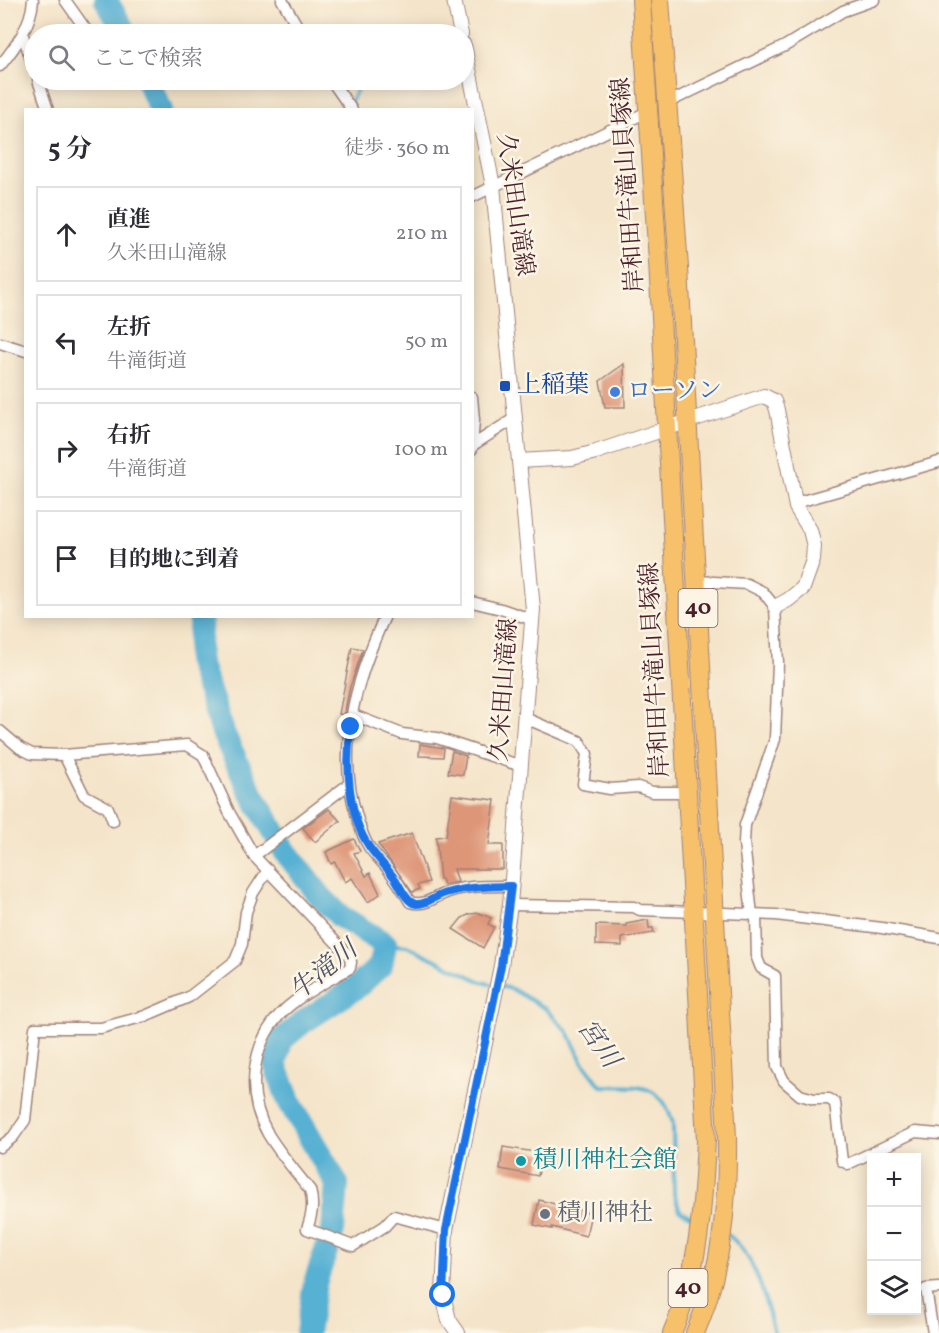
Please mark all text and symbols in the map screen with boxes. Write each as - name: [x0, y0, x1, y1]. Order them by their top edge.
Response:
- search box: [24, 24, 474, 90]
- icon: search: [45, 41, 78, 74]
- text: ここで検索: [93, 44, 203, 75]
- street label: 岸和田牛滝山貝塚線: [605, 76, 653, 294]
- street label: 久米田山滝線: [487, 131, 541, 279]
- text: 5 分: [48, 132, 92, 168]
- text: 徒歩 · 360 m: [344, 135, 450, 163]
- text: 直進: [107, 205, 151, 236]
- icon: ahead: [50, 218, 83, 251]
- text: 210 m: [396, 220, 448, 248]
- text: 久米田山滝線: [107, 240, 227, 268]
- text: 左折: [107, 313, 151, 344]
- icon: left: [50, 326, 83, 359]
- text: 50 m: [405, 328, 448, 356]
- text: 牛滝街道: [107, 348, 187, 376]
- place label: 上稲葉: [517, 369, 589, 403]
- place label: ローソン: [627, 375, 722, 409]
- marker: 上稲葉: [498, 379, 512, 393]
- marker: ローソン: [608, 385, 622, 399]
- text: 右折: [107, 421, 151, 452]
- icon: right: [50, 434, 83, 467]
- text: 100 m: [394, 436, 448, 464]
- text: 牛滝街道: [107, 456, 187, 484]
- icon: arrive: [50, 542, 83, 575]
- text: 目的地に到着: [107, 545, 239, 576]
- street label: 岸和田牛滝山貝塚線: [633, 561, 679, 779]
- road number: 40: [678, 589, 718, 627]
- street label: 久米田山滝線: [483, 617, 527, 763]
- route end: [337, 713, 363, 739]
- water label: 牛滝川: [282, 931, 368, 1010]
- water label: 宮川: [568, 1012, 629, 1078]
- place label: 積川神社会館: [533, 1144, 677, 1178]
- map controls: [867, 1153, 921, 1315]
- button: +: [867, 1153, 921, 1207]
- marker: 積川神社会館: [514, 1154, 528, 1168]
- place label: 積川神社: [557, 1197, 653, 1231]
- marker: 積川神社: [538, 1207, 552, 1221]
- button: −: [867, 1207, 921, 1261]
- button: layers: [867, 1261, 921, 1315]
- road number: 40: [668, 1269, 708, 1307]
- route start: [429, 1281, 455, 1307]

